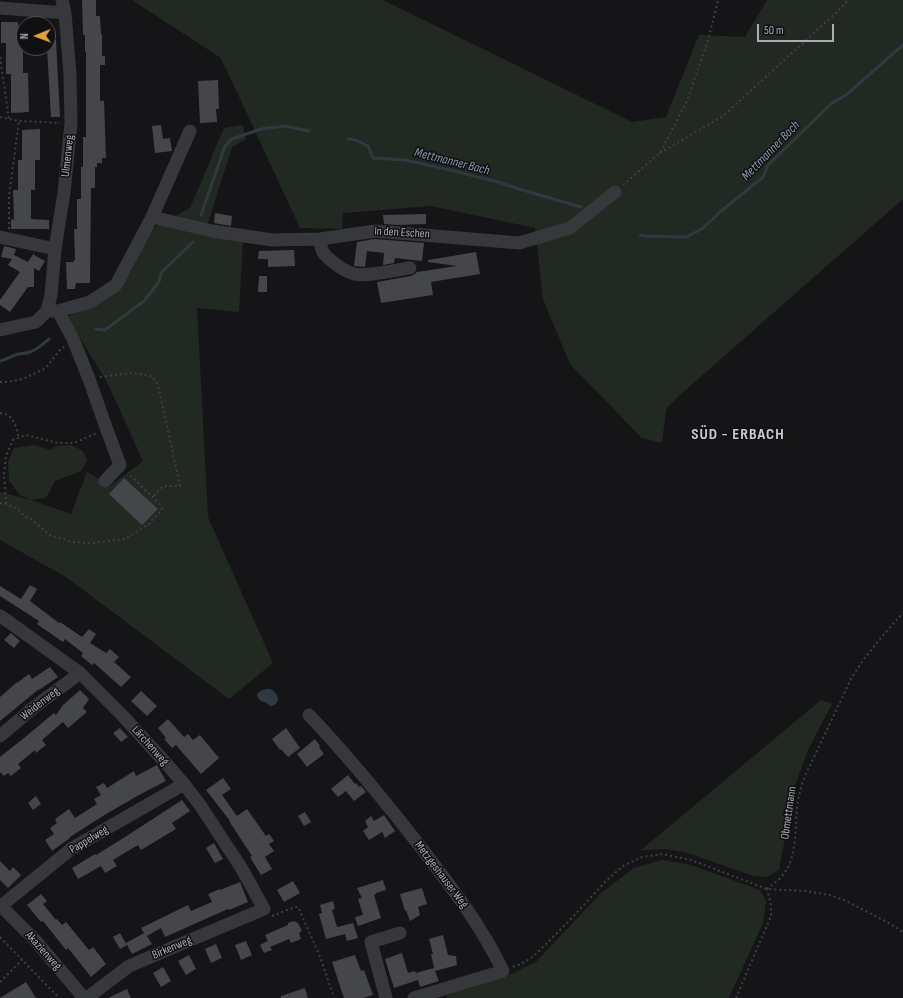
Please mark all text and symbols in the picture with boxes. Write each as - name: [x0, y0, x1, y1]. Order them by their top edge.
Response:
- north arrow: [16, 16, 56, 56]
- scale bar: [759, 16, 836, 42]
- text: 50 m: [764, 23, 784, 38]
- text: N: [18, 33, 31, 39]
- water label: Mettmanner Bach: [739, 118, 803, 184]
- street label: Ulmenweg: [59, 134, 77, 178]
- water label: Mettmanner Bach: [413, 145, 491, 179]
- street label: In den Eschen: [374, 224, 430, 242]
- district label: SÜD - ERBACH: [691, 425, 785, 445]
- street label: Weidenweg: [17, 684, 63, 724]
- street label: Lärchenweg: [128, 723, 172, 769]
- street label: Obmettmann: [778, 786, 800, 840]
- street label: Pappelweg: [67, 823, 111, 857]
- street label: Metzgeshauser Weg: [411, 839, 471, 911]
- street label: Akazienweg: [22, 929, 64, 973]
- street label: Birkenweg: [150, 933, 194, 963]

